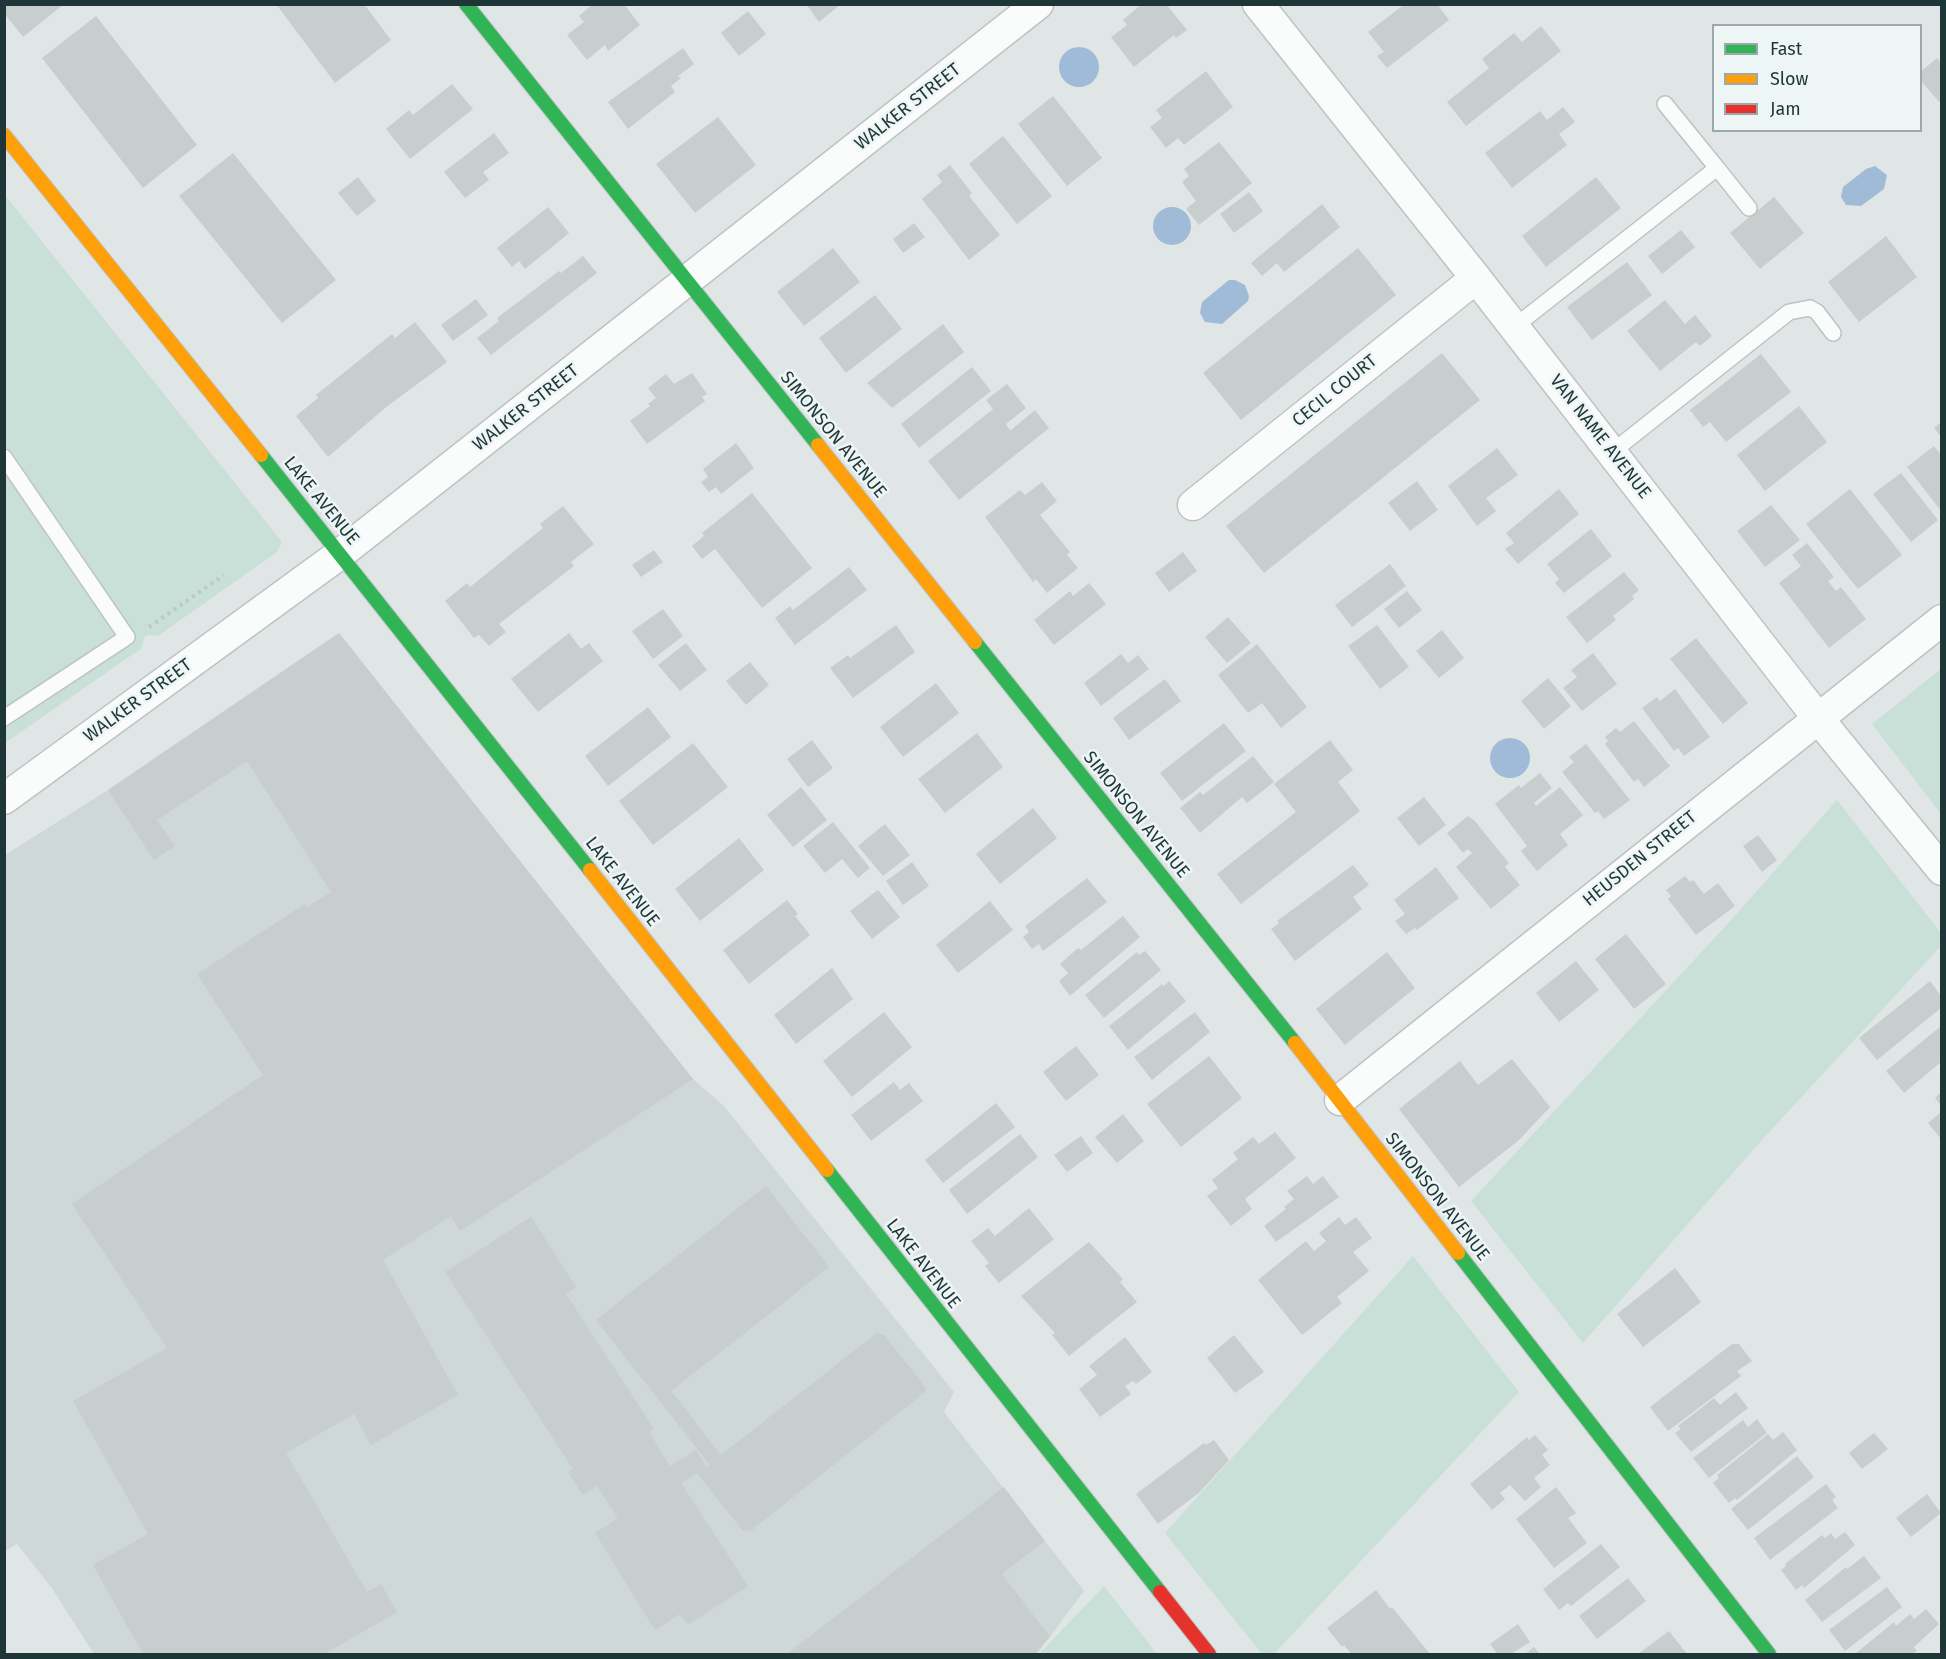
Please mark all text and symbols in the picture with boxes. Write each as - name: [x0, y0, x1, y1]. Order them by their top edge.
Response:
- legend: [1712, 24, 1922, 132]
- text: Fast: [1770, 38, 1802, 60]
- street label: WALKER STREET: [851, 59, 965, 155]
- text: Slow: [1770, 68, 1808, 90]
- text: Jam: [1770, 98, 1801, 120]
- street label: CECIL COURT: [1288, 350, 1382, 432]
- street label: WALKER STREET: [469, 360, 583, 456]
- street label: SIMONSON AVENUE: [775, 367, 891, 503]
- street label: VAN NAME AVENUE: [1545, 371, 1655, 503]
- street label: LAKE AVENUE: [279, 452, 363, 550]
- street label: WALKER STREET: [80, 655, 196, 747]
- street label: SIMONSON AVENUE: [1078, 747, 1194, 883]
- street label: HEUSDEN STREET: [1579, 807, 1701, 911]
- street label: LAKE AVENUE: [580, 833, 664, 931]
- street label: SIMONSON AVENUE: [1380, 1129, 1494, 1265]
- street label: LAKE AVENUE: [881, 1215, 965, 1313]

